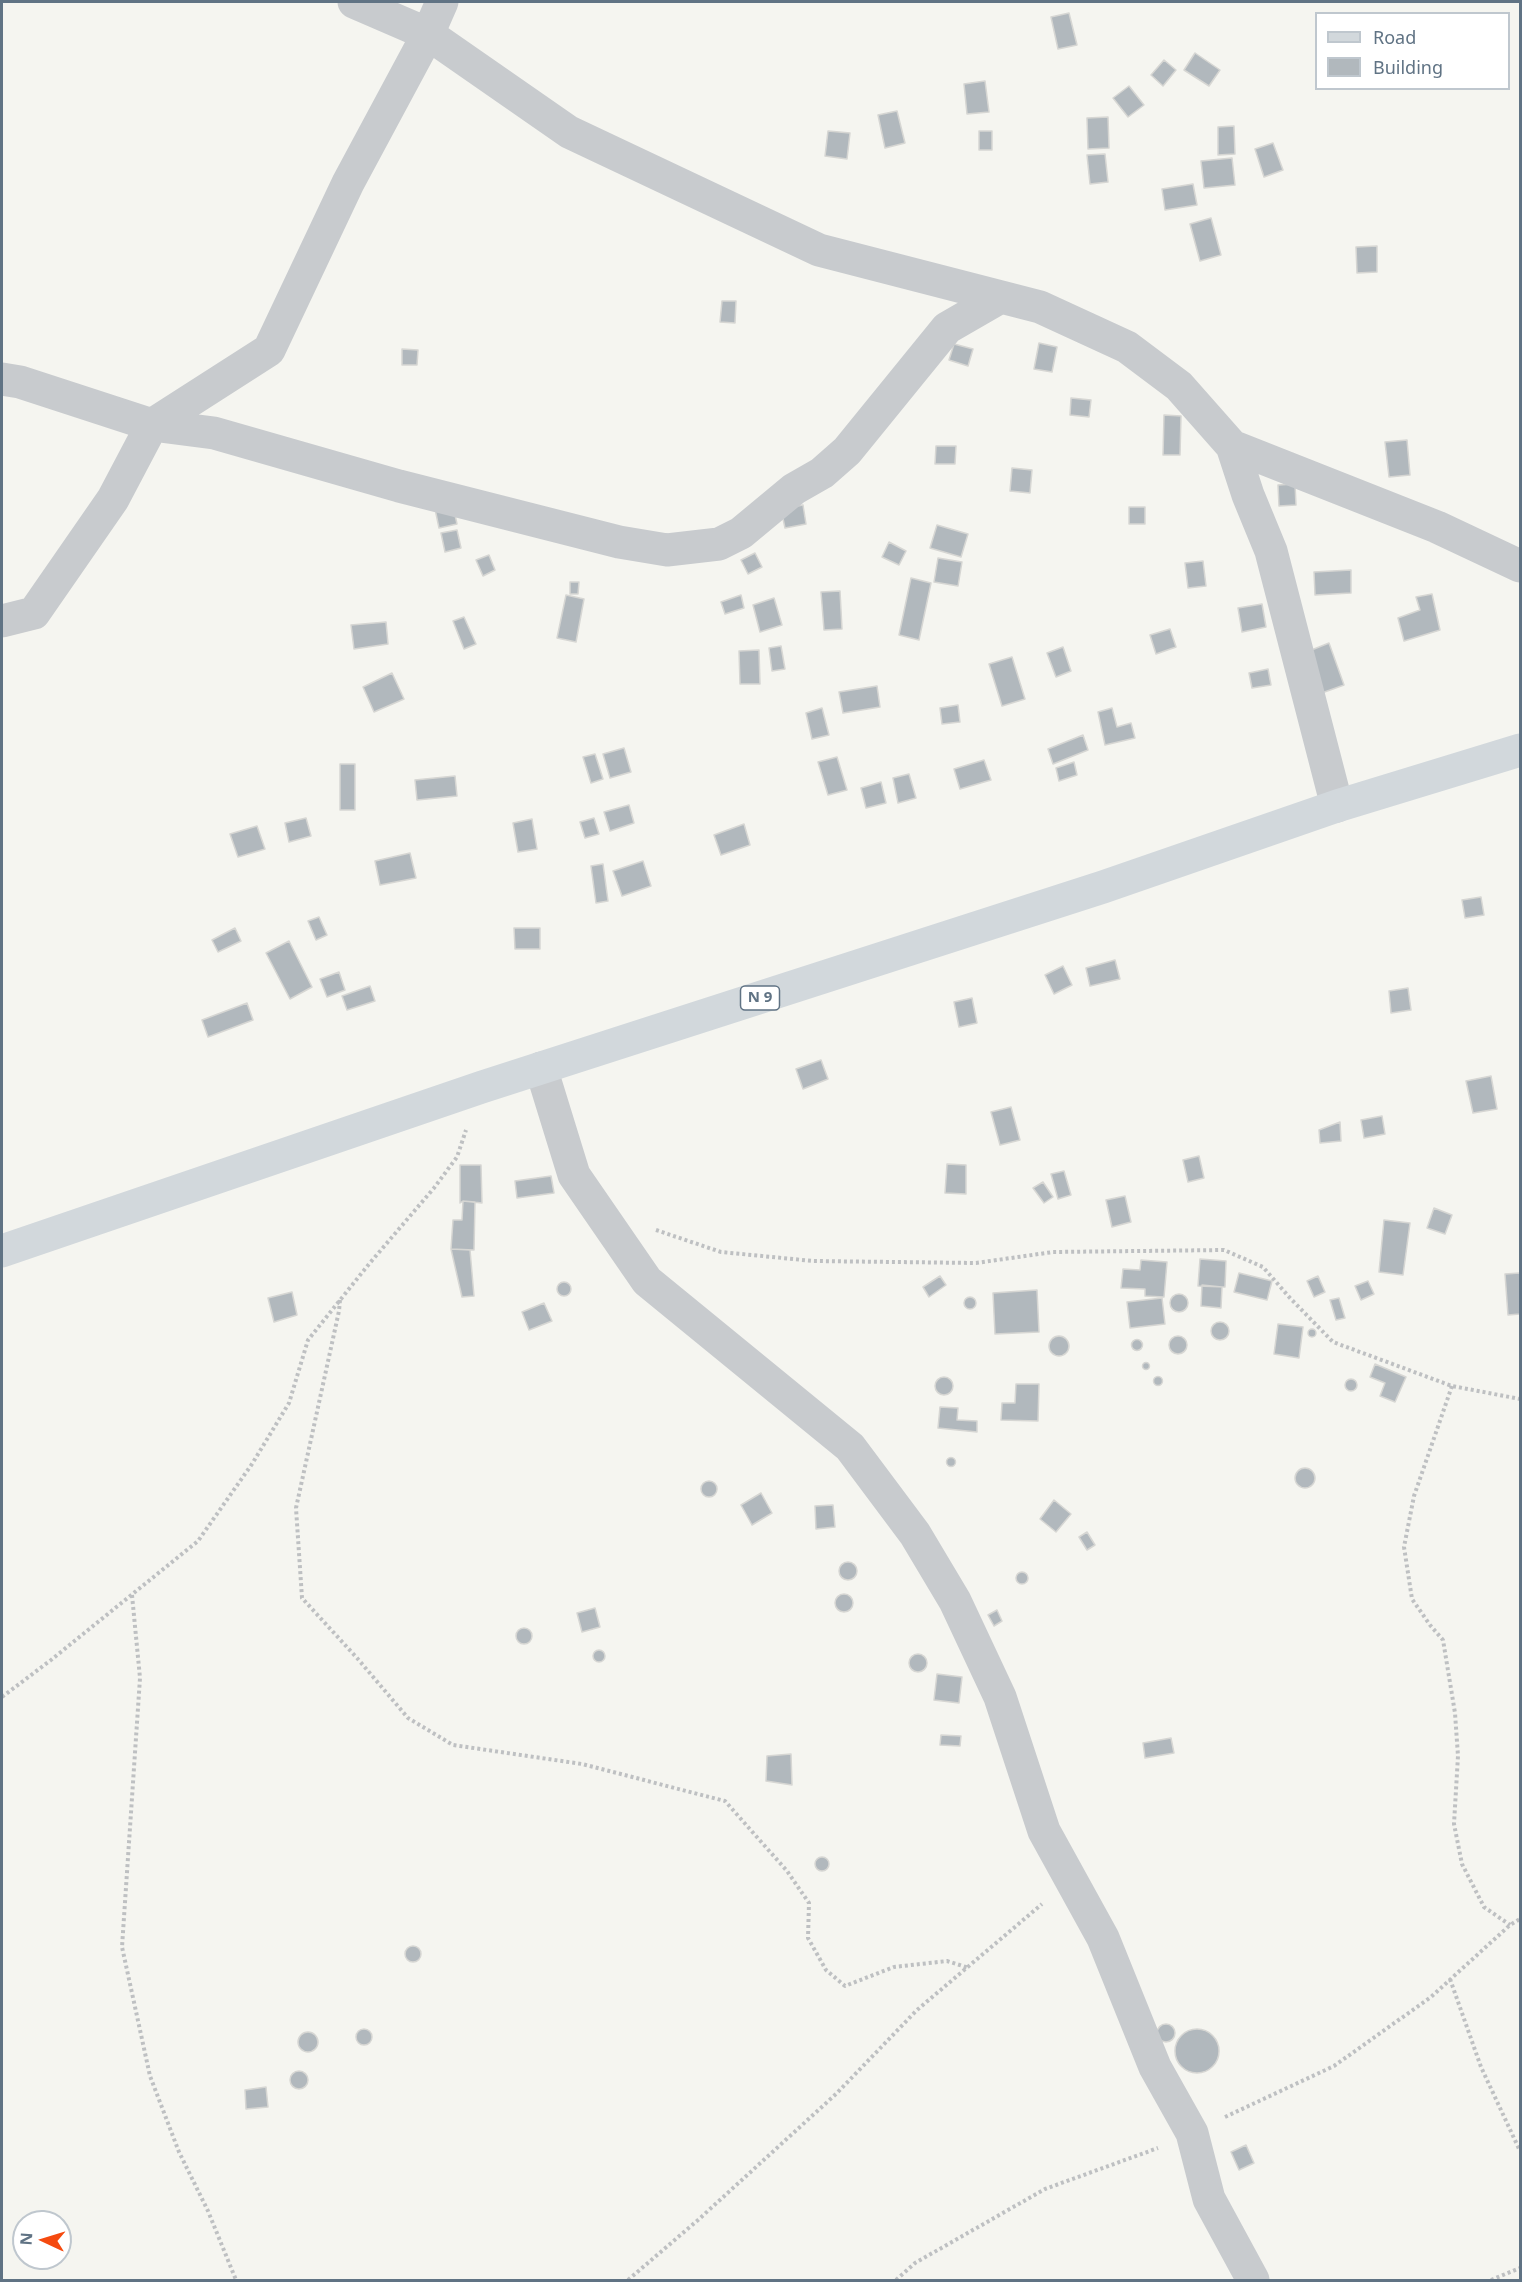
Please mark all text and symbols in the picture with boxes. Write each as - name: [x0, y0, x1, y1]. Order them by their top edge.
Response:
- legend: [1315, 12, 1510, 90]
- text: Road: [1373, 25, 1416, 49]
- text: Building: [1373, 55, 1443, 79]
- road number: N 9: [740, 986, 780, 1010]
- north arrow: [12, 2210, 72, 2270]
- text: N: [15, 2232, 37, 2246]

